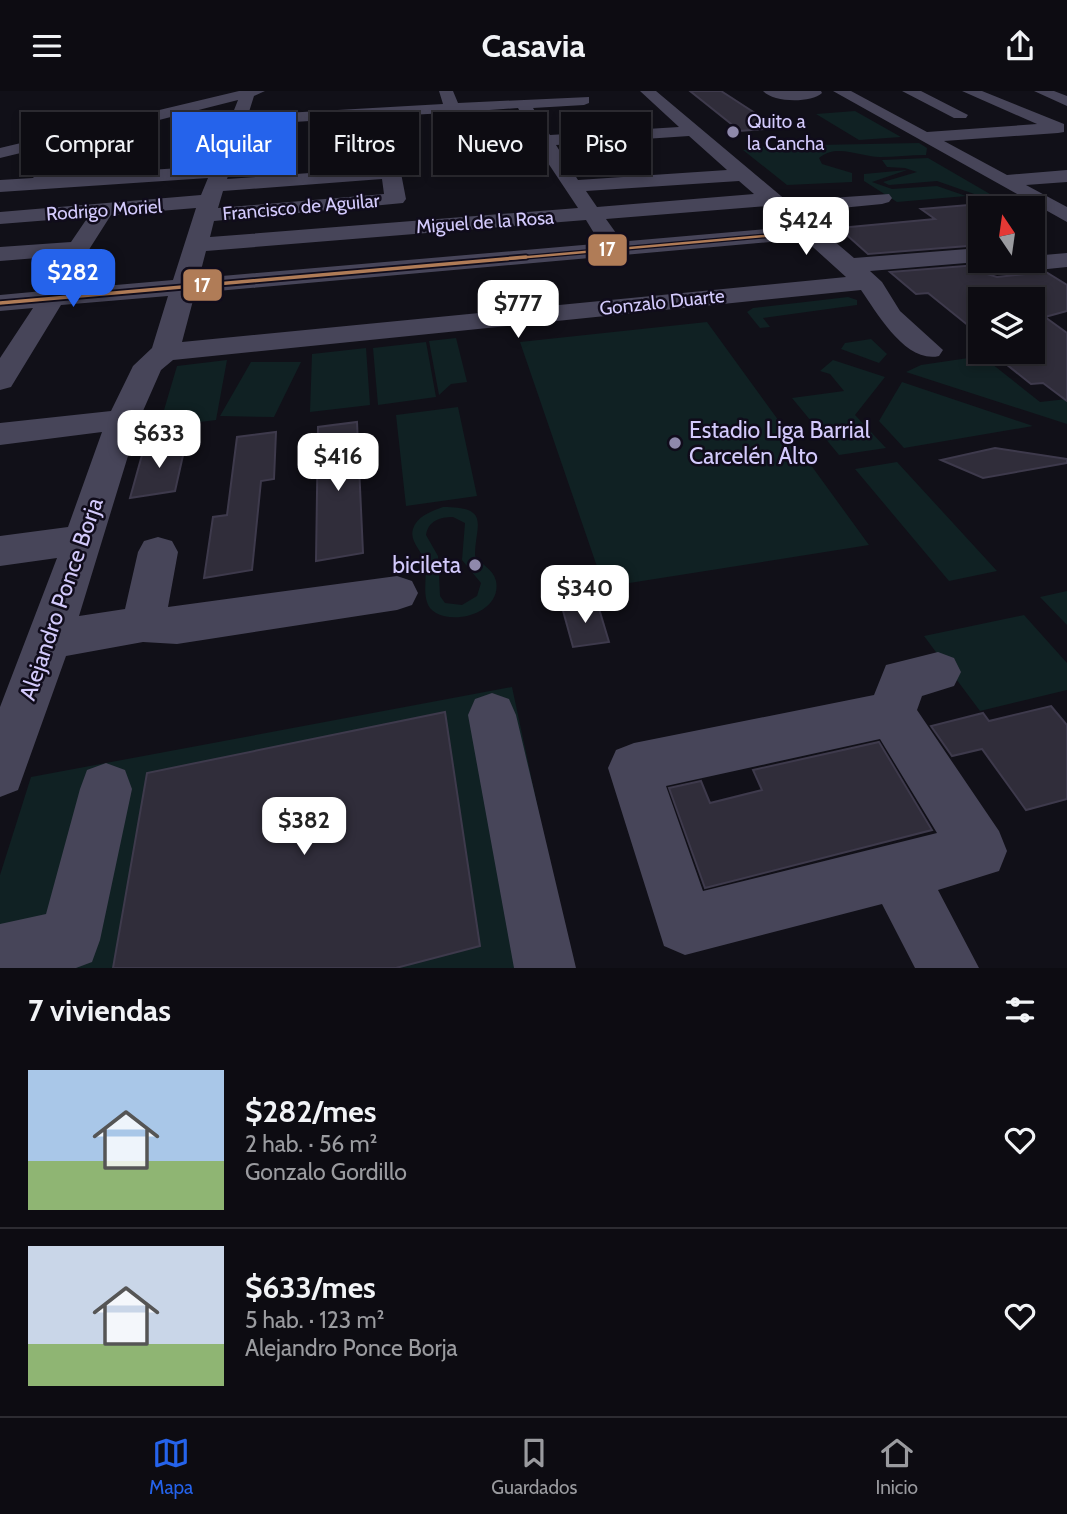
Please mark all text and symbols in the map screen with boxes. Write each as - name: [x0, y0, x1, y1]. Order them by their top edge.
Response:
- text: Casavia: [482, 26, 585, 65]
- icon: menu: [28, 27, 66, 65]
- icon: share: [1001, 27, 1039, 65]
- place label: Quito a la Cancha: [747, 110, 824, 155]
- chip: Comprar: [21, 112, 158, 175]
- chip: Alquilar: [172, 112, 296, 175]
- chip: Filtros: [310, 112, 419, 175]
- chip: Nuevo: [433, 112, 547, 175]
- chip: Piso: [561, 112, 651, 175]
- marker: Quito a la Cancha: [725, 124, 741, 140]
- street label: Francisco de Aguilar: [222, 189, 380, 225]
- street label: Rodrigo Moriel: [45, 194, 163, 226]
- north arrow: [968, 196, 1045, 273]
- map controls: [968, 196, 1045, 364]
- pin: $424: [765, 197, 847, 257]
- street label: Miguel de la Rosa: [415, 206, 555, 238]
- text: $424: [779, 206, 833, 234]
- line badge: 17: [587, 233, 628, 267]
- text: 17: [599, 238, 616, 261]
- pin: $282: [32, 249, 114, 309]
- text: $282: [47, 258, 99, 286]
- line badge: 17: [182, 268, 223, 302]
- text: 17: [194, 274, 211, 297]
- pin: $777: [477, 281, 559, 340]
- street label: Gonzalo Duarte: [598, 284, 726, 320]
- button: layers: [968, 287, 1045, 364]
- text: $777: [494, 289, 542, 317]
- pin: $633: [118, 411, 200, 470]
- place label: Estadio Liga Barrial Carcelén Alto: [689, 416, 871, 470]
- text: $633: [133, 419, 185, 447]
- pin: $416: [297, 433, 379, 493]
- marker: Estadio Liga Barrial Carcelén Alto: [667, 435, 683, 451]
- text: $416: [314, 442, 362, 470]
- street label: Alejandro Ponce Borja: [13, 494, 109, 704]
- place label: bicileta: [392, 551, 461, 579]
- marker: bicileta: [467, 557, 483, 573]
- pin: $340: [544, 566, 626, 625]
- text: $340: [557, 574, 613, 602]
- pin: $382: [263, 797, 345, 857]
- text: $382: [278, 806, 330, 834]
- icon: filters: [1001, 991, 1039, 1029]
- text: 7 viviendas: [28, 992, 171, 1029]
- text: $282/mes: [245, 1093, 376, 1130]
- icon: home: [84, 1098, 168, 1182]
- icon: heart: [1001, 1121, 1039, 1159]
- text: 2 hab. · 56 m²: [245, 1130, 377, 1158]
- text: Gonzalo Gordillo: [245, 1158, 407, 1186]
- text: $633/mes: [245, 1269, 376, 1306]
- icon: home: [84, 1274, 168, 1358]
- icon: heart: [1001, 1297, 1039, 1335]
- text: 5 hab. · 123 m²: [245, 1306, 384, 1334]
- text: Alejandro Ponce Borja: [245, 1334, 458, 1362]
- tab: Mapa: [149, 1434, 193, 1499]
- tab: Guardados: [491, 1434, 577, 1499]
- tab: Inicio: [875, 1434, 918, 1499]

